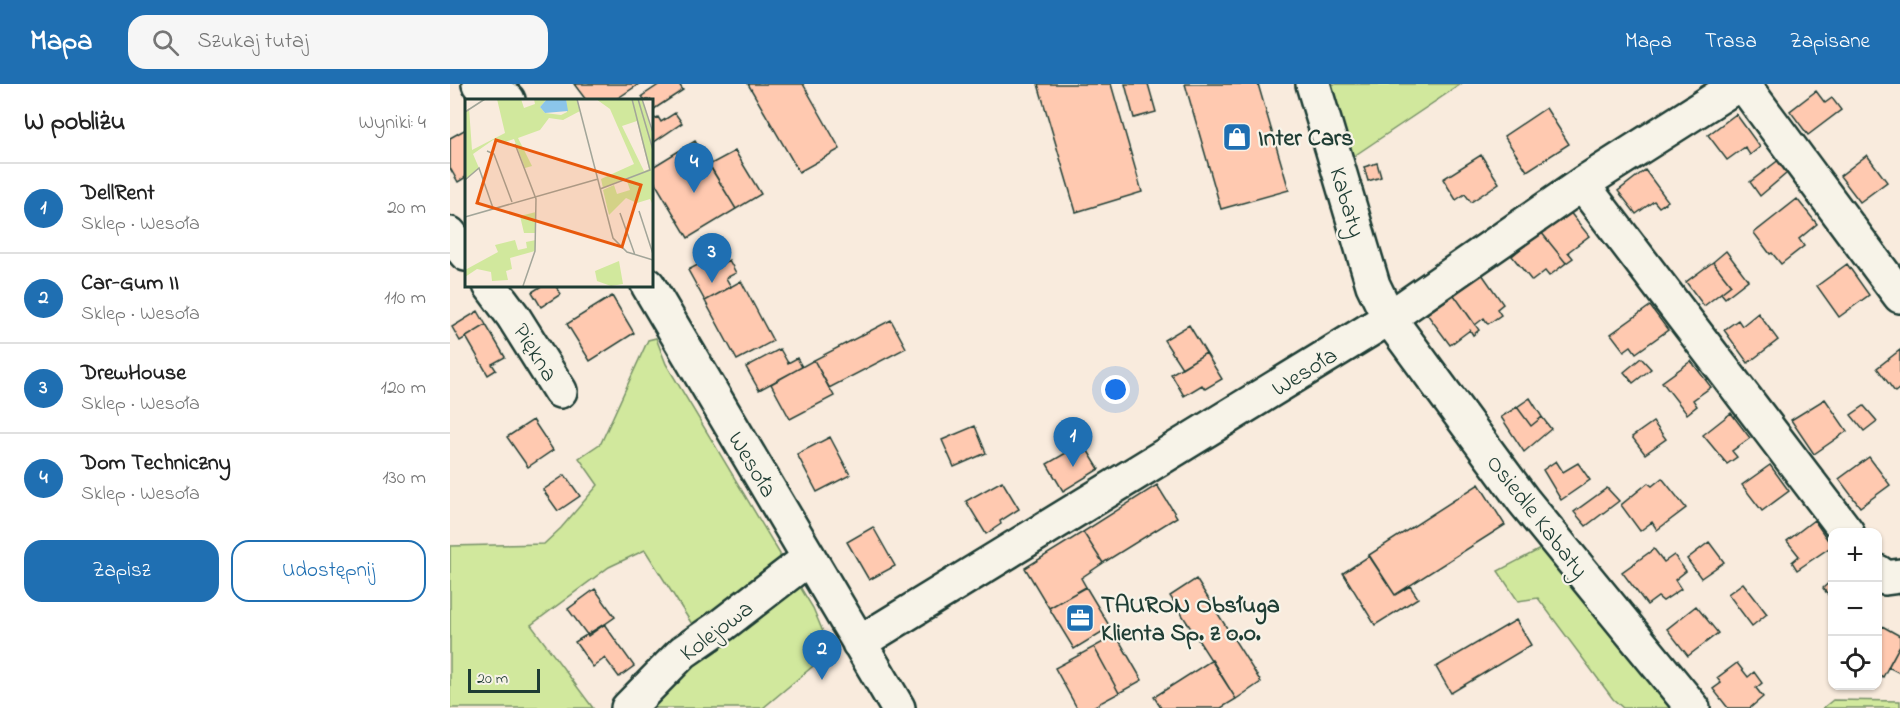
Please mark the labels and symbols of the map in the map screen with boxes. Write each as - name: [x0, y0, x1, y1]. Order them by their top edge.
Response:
- inset map: [465, 99, 652, 286]
- shop icon: Inter Cars: [1221, 121, 1253, 153]
- place label: Inter Cars: [1258, 122, 1354, 157]
- pin: 4: [674, 144, 714, 193]
- street label: Kabaty: [1317, 163, 1373, 242]
- pin: 3: [692, 234, 732, 283]
- street label: Piękna: [502, 317, 565, 389]
- street label: Wesoła: [1266, 339, 1345, 407]
- your location: [1101, 375, 1130, 404]
- pin: 1: [1054, 418, 1092, 467]
- street label: Wesoła: [717, 426, 784, 505]
- street label: Osiedle Kabaty: [1476, 448, 1596, 588]
- place label: TAURON Obsługa Klienta Sp. z o.o.: [1101, 589, 1280, 652]
- street label: Kolejowa: [673, 593, 762, 671]
- office icon: TAURON Obsługa Klienta Sp. z o.o.: [1064, 602, 1096, 634]
- pin: 2: [802, 630, 842, 680]
- scale bar: [468, 666, 540, 694]

